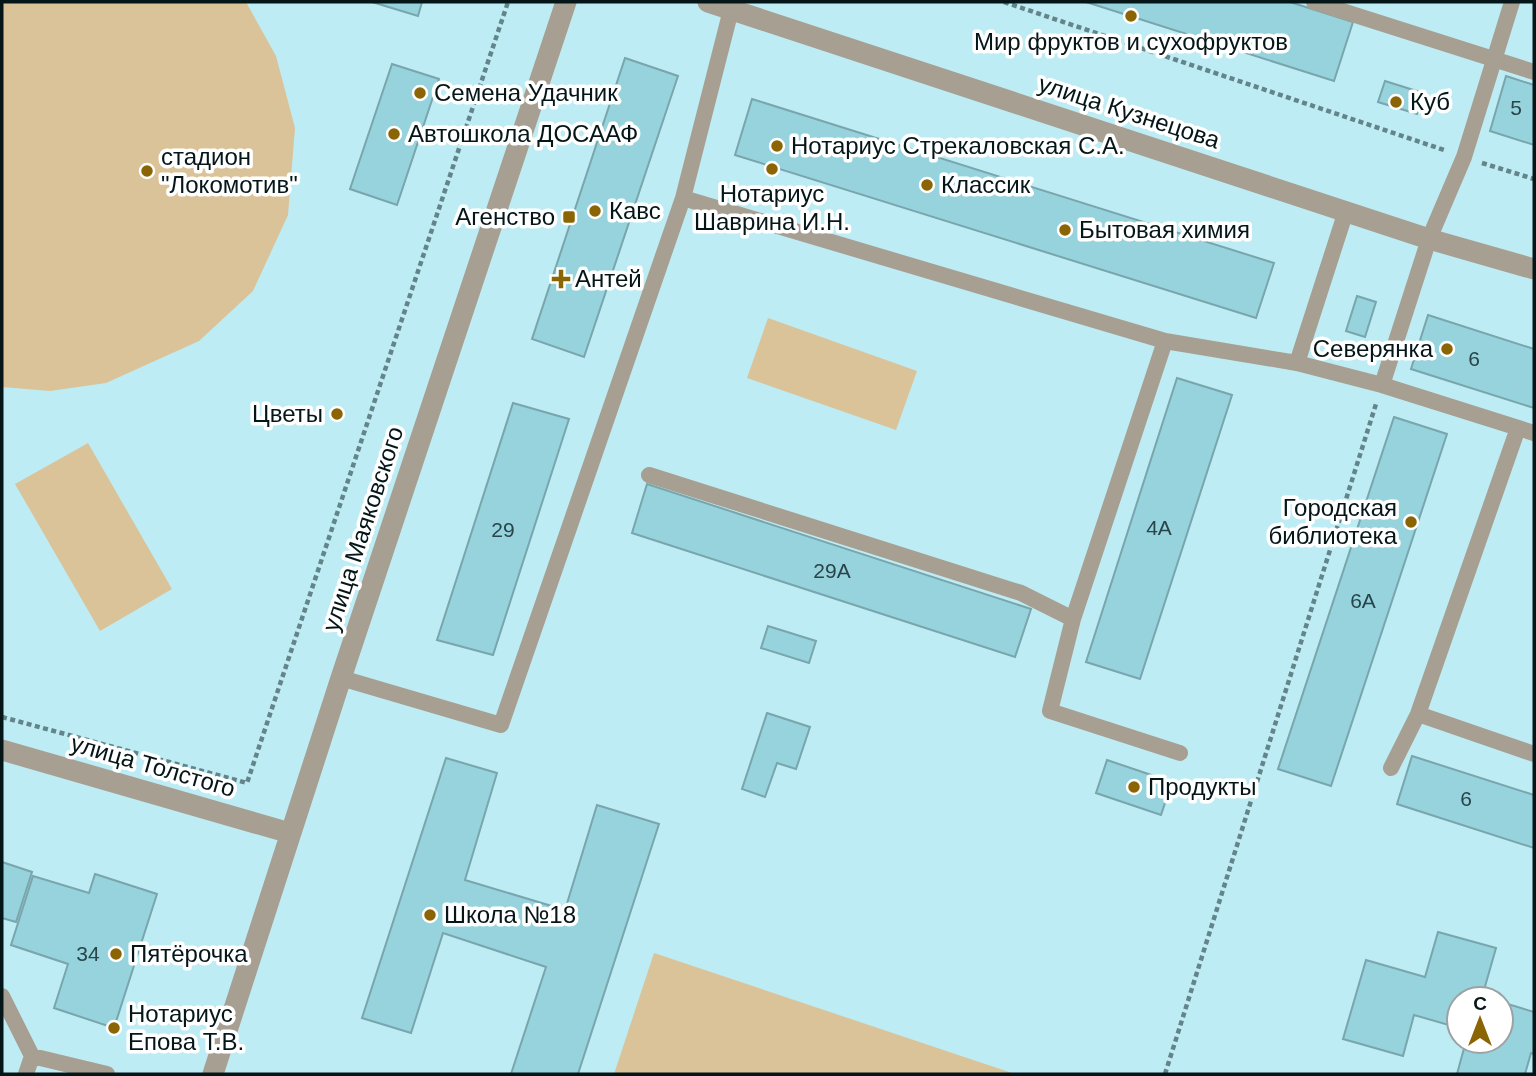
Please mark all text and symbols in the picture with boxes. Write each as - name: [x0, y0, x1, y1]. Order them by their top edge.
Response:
- marker: Мир фруктов и сухофруктов: [1123, 8, 1139, 24]
- place label: Мир фруктов и сухофруктов: [974, 28, 1288, 55]
- street label: улица Кузнецова: [1035, 70, 1224, 154]
- place label: Семена Удачник: [434, 79, 618, 106]
- marker: Семена Удачник: [412, 85, 428, 101]
- place label: Куб: [1410, 88, 1450, 115]
- marker: Куб: [1388, 94, 1404, 110]
- house number: 5: [1510, 96, 1522, 119]
- place label: Автошкола ДОСААФ: [408, 120, 638, 147]
- marker: Автошкола ДОСААФ: [386, 126, 402, 142]
- place label: Нотариус Стрекаловская С.А.: [791, 132, 1125, 159]
- marker: Нотариус Стрекаловская С.А.: [769, 138, 785, 154]
- place label: стадион "Локомотив": [161, 143, 298, 198]
- marker: Нотариус Шаврина И.Н.: [764, 161, 780, 177]
- marker: стадион "Локомотив": [139, 163, 155, 179]
- place label: Классик: [941, 171, 1031, 198]
- marker: Классик: [919, 177, 935, 193]
- place label: Нотариус Шаврина И.Н.: [694, 180, 850, 235]
- place label: Кавс: [609, 197, 661, 224]
- place label: Агенство: [455, 203, 555, 230]
- marker: Кавс: [587, 203, 603, 219]
- marker: Агенство: [561, 209, 577, 225]
- place label: Бытовая химия: [1079, 216, 1250, 243]
- marker: Бытовая химия: [1057, 222, 1073, 238]
- place label: Антей: [575, 265, 642, 292]
- marker: Антей: [553, 271, 569, 287]
- place label: Северянка: [1313, 335, 1434, 362]
- marker: Северянка: [1439, 341, 1455, 357]
- house number: 6: [1468, 347, 1480, 370]
- place label: Цветы: [252, 400, 323, 427]
- marker: Цветы: [329, 406, 345, 422]
- street label: улица Маяковского: [317, 423, 408, 635]
- place label: Городская библиотека: [1269, 494, 1398, 549]
- marker: Городская библиотека: [1403, 514, 1419, 530]
- house number: 4А: [1146, 516, 1172, 539]
- house number: 29: [491, 518, 515, 541]
- house number: 29А: [813, 559, 851, 582]
- house number: 6А: [1350, 589, 1376, 612]
- street label: улица Толстого: [68, 729, 239, 802]
- place label: Продукты: [1148, 773, 1256, 800]
- marker: Продукты: [1126, 779, 1142, 795]
- house number: 6: [1460, 787, 1472, 810]
- place label: Школа №18: [444, 901, 576, 928]
- marker: Школа №18: [422, 907, 438, 923]
- place label: Пятёрочка: [130, 940, 248, 967]
- house number: 34: [76, 942, 100, 965]
- marker: Пятёрочка: [108, 946, 124, 962]
- north arrow: [1445, 985, 1515, 1055]
- text: С: [1473, 993, 1487, 1014]
- place label: Нотариус Епова Т.В.: [128, 1000, 244, 1055]
- marker: Нотариус Епова Т.В.: [106, 1020, 122, 1036]

